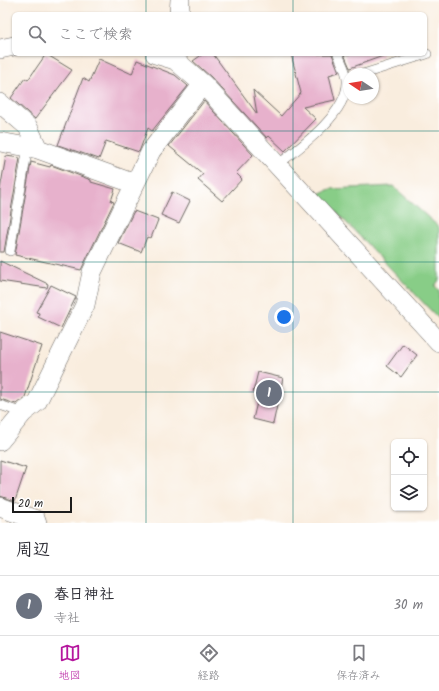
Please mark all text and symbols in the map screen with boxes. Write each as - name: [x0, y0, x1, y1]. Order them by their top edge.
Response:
- search box: [12, 12, 427, 56]
- icon: search: [26, 23, 48, 45]
- text: ここで検索: [58, 23, 133, 47]
- north arrow: [343, 68, 379, 104]
- your location: [274, 307, 294, 327]
- pin: 1: [256, 378, 282, 408]
- map controls: [391, 439, 427, 511]
- button: locate: [391, 439, 427, 475]
- button: layers: [391, 475, 427, 511]
- scale bar: [12, 495, 72, 514]
- text: 20 m: [18, 495, 43, 513]
- text: 周辺: [16, 537, 50, 564]
- text: 春日神社: [54, 583, 114, 607]
- text: 1: [27, 595, 31, 616]
- text: 30 m: [394, 595, 423, 616]
- text: 寺社: [54, 608, 80, 629]
- tab: 地図: [59, 642, 81, 685]
- tab: 経路: [198, 642, 220, 685]
- tab: 保存済み: [337, 642, 381, 685]

